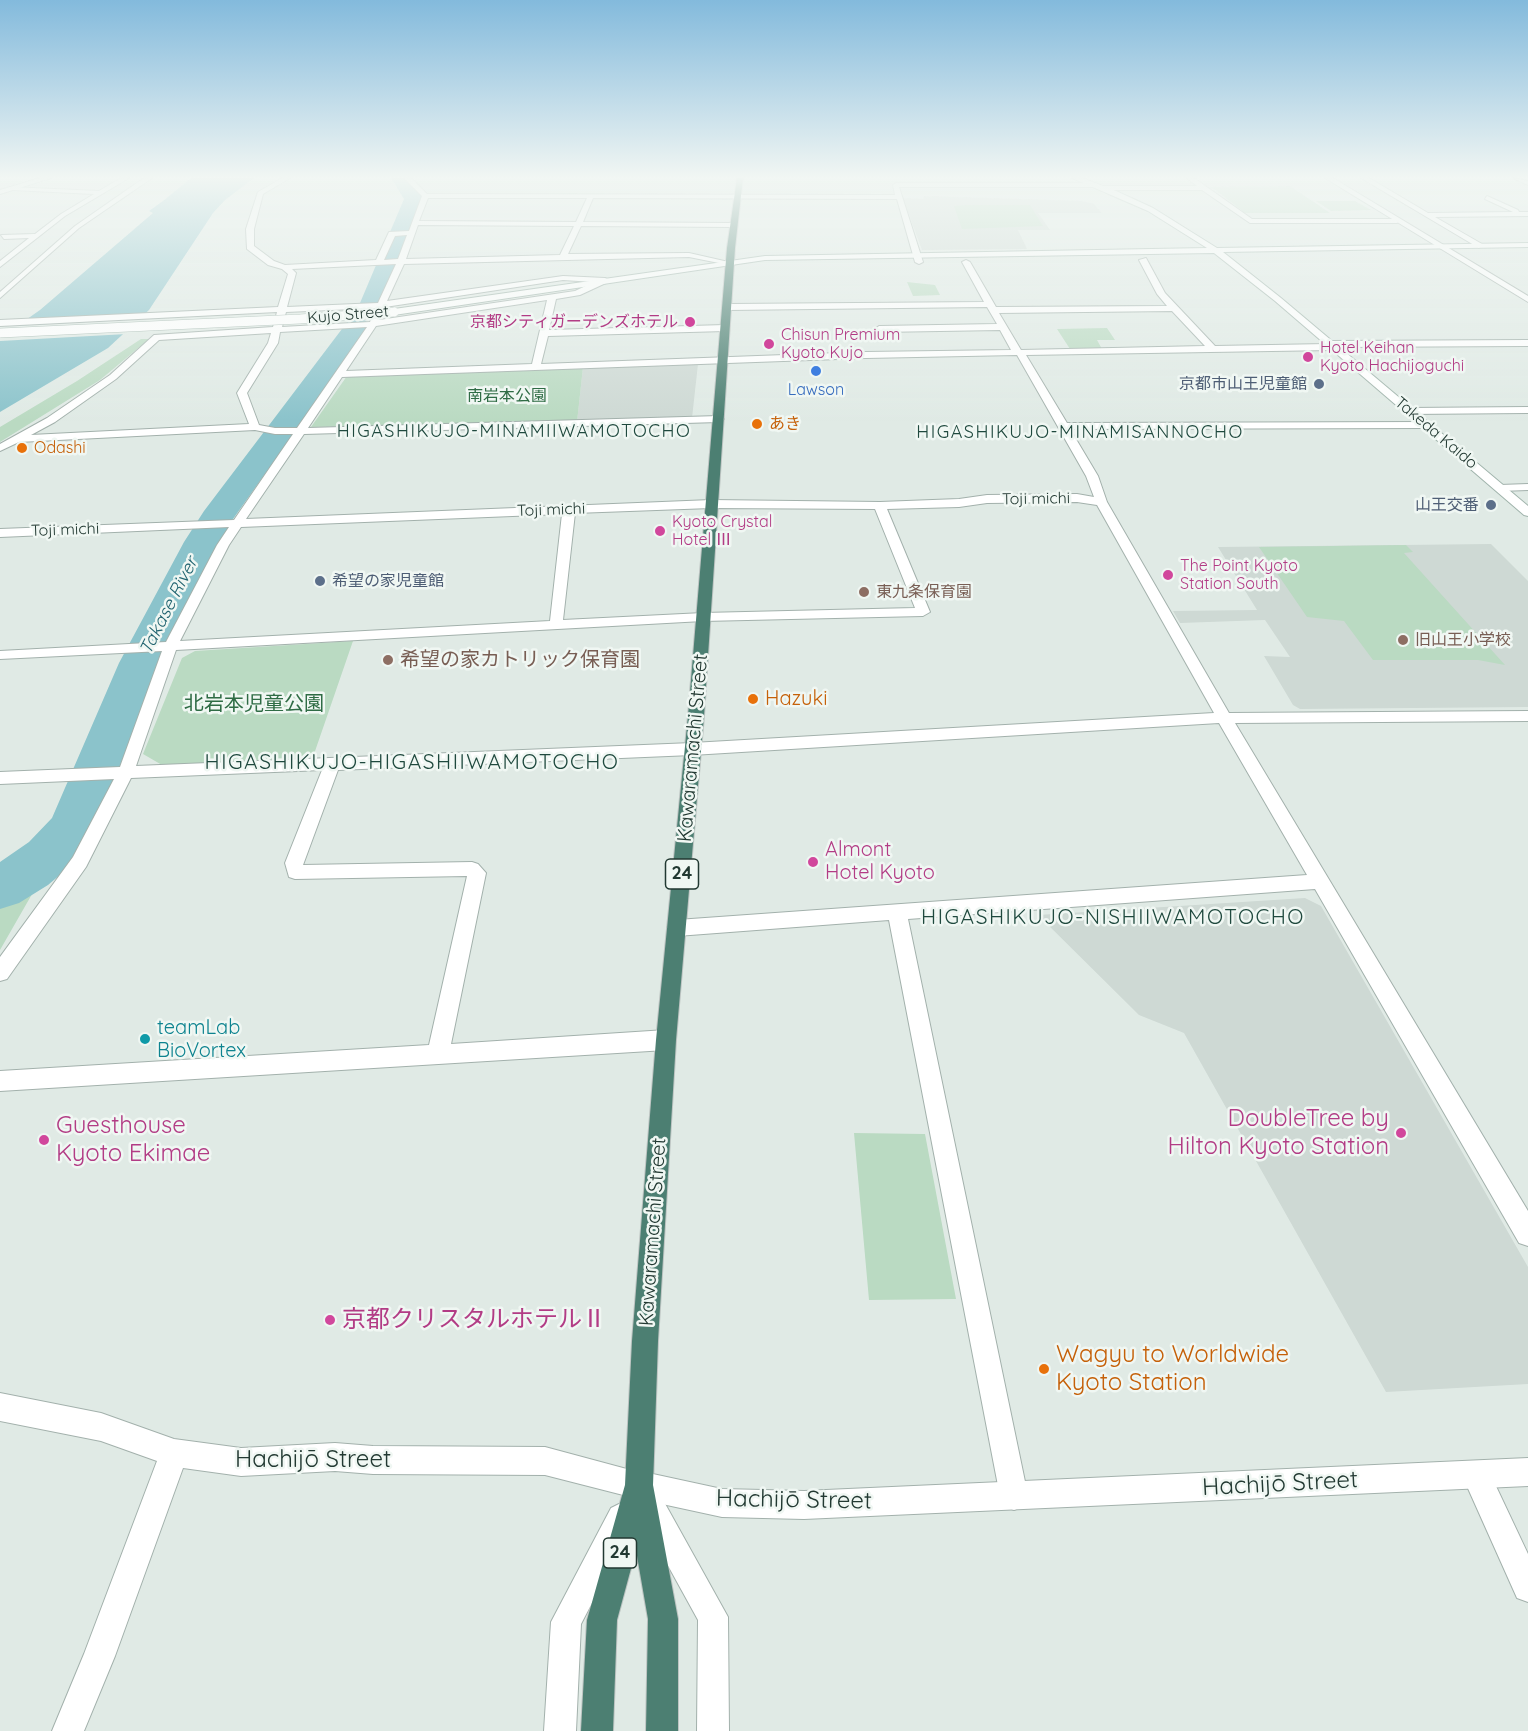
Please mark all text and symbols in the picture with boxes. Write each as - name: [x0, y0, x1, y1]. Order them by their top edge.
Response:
- street label: Kujo Street: [306, 302, 390, 328]
- place label: 京都シティガーデンズホテル: [470, 312, 678, 332]
- marker: 京都シティガーデンズホテル: [683, 315, 697, 329]
- place label: Chisun Premium Kyoto Kujo: [781, 325, 900, 363]
- marker: Chisun Premium Kyoto Kujo: [762, 337, 776, 351]
- place label: Hotel Keihan Kyoto Hachijoguchi: [1320, 338, 1464, 376]
- marker: Hotel Keihan Kyoto Hachijoguchi: [1301, 350, 1315, 364]
- marker: Lawson: [809, 364, 823, 378]
- place label: 京都市山王児童館: [1179, 374, 1307, 394]
- marker: 京都市山王児童館: [1312, 377, 1326, 391]
- place label: Lawson: [788, 380, 844, 400]
- park label: 南岩本公園: [467, 386, 547, 406]
- street label: Takeda Kaido: [1391, 393, 1481, 473]
- place label: あき: [769, 414, 801, 434]
- marker: あき: [750, 417, 764, 431]
- district label: HIGASHIKUJO-MINAMIIWAMOTOCHO: [337, 421, 691, 443]
- district label: HIGASHIKUJO-MINAMISANNOCHO: [916, 422, 1244, 444]
- place label: Odashi: [34, 438, 86, 458]
- marker: Odashi: [15, 441, 29, 455]
- street label: Toji michi: [1002, 489, 1070, 509]
- place label: 山王交番: [1415, 495, 1479, 515]
- marker: 山王交番: [1484, 498, 1498, 512]
- street label: Toji michi: [517, 499, 585, 521]
- place label: Kyoto Crystal Hotel Ⅲ: [672, 512, 772, 550]
- street label: Toji michi: [31, 519, 99, 541]
- marker: Kyoto Crystal Hotel Ⅲ: [653, 524, 667, 538]
- water label: Takase River: [135, 554, 203, 658]
- place label: The Point Kyoto Station South: [1180, 556, 1298, 594]
- marker: The Point Kyoto Station South: [1161, 568, 1175, 582]
- place label: 希望の家児童館: [332, 571, 444, 591]
- marker: 希望の家児童館: [313, 574, 327, 588]
- place label: 東九条保育園: [876, 582, 972, 602]
- marker: 東九条保育園: [857, 585, 871, 599]
- place label: 旧山王小学校: [1415, 630, 1511, 650]
- marker: 旧山王小学校: [1396, 633, 1410, 647]
- place label: 希望の家カトリック保育園: [400, 648, 640, 672]
- marker: 希望の家カトリック保育園: [381, 653, 395, 667]
- street label: Kawaramachi Street: [673, 653, 713, 843]
- place label: Hazuki: [765, 687, 827, 711]
- park label: 北岩本児童公園: [184, 692, 324, 716]
- marker: Hazuki: [746, 692, 760, 706]
- district label: HIGASHIKUJO-HIGASHIIWAMOTOCHO: [205, 750, 619, 776]
- place label: Almont Hotel Kyoto: [825, 838, 935, 885]
- marker: Almont Hotel Kyoto: [806, 855, 820, 869]
- road number: 24: [666, 859, 698, 889]
- district label: HIGASHIKUJO-NISHIIWAMOTOCHO: [921, 905, 1305, 931]
- place label: teamLab BioVortex: [157, 1016, 246, 1063]
- marker: teamLab BioVortex: [138, 1032, 152, 1046]
- place label: DoubleTree by Hilton Kyoto Station: [1168, 1105, 1389, 1161]
- place label: Guesthouse Kyoto Ekimae: [56, 1112, 210, 1168]
- marker: DoubleTree by Hilton Kyoto Station: [1394, 1126, 1408, 1140]
- marker: Guesthouse Kyoto Ekimae: [37, 1133, 51, 1147]
- street label: Kawaramachi Street: [634, 1137, 672, 1327]
- place label: 京都クリスタルホテルⅡ: [342, 1306, 606, 1334]
- marker: 京都クリスタルホテルⅡ: [323, 1313, 337, 1327]
- place label: Wagyu to Worldwide Kyoto Station: [1056, 1341, 1289, 1397]
- marker: Wagyu to Worldwide Kyoto Station: [1037, 1362, 1051, 1376]
- street label: Hachijō Street: [235, 1446, 391, 1474]
- street label: Hachijō Street: [1201, 1466, 1359, 1502]
- street label: Hachijō Street: [716, 1484, 872, 1516]
- road number: 24: [604, 1538, 636, 1568]

